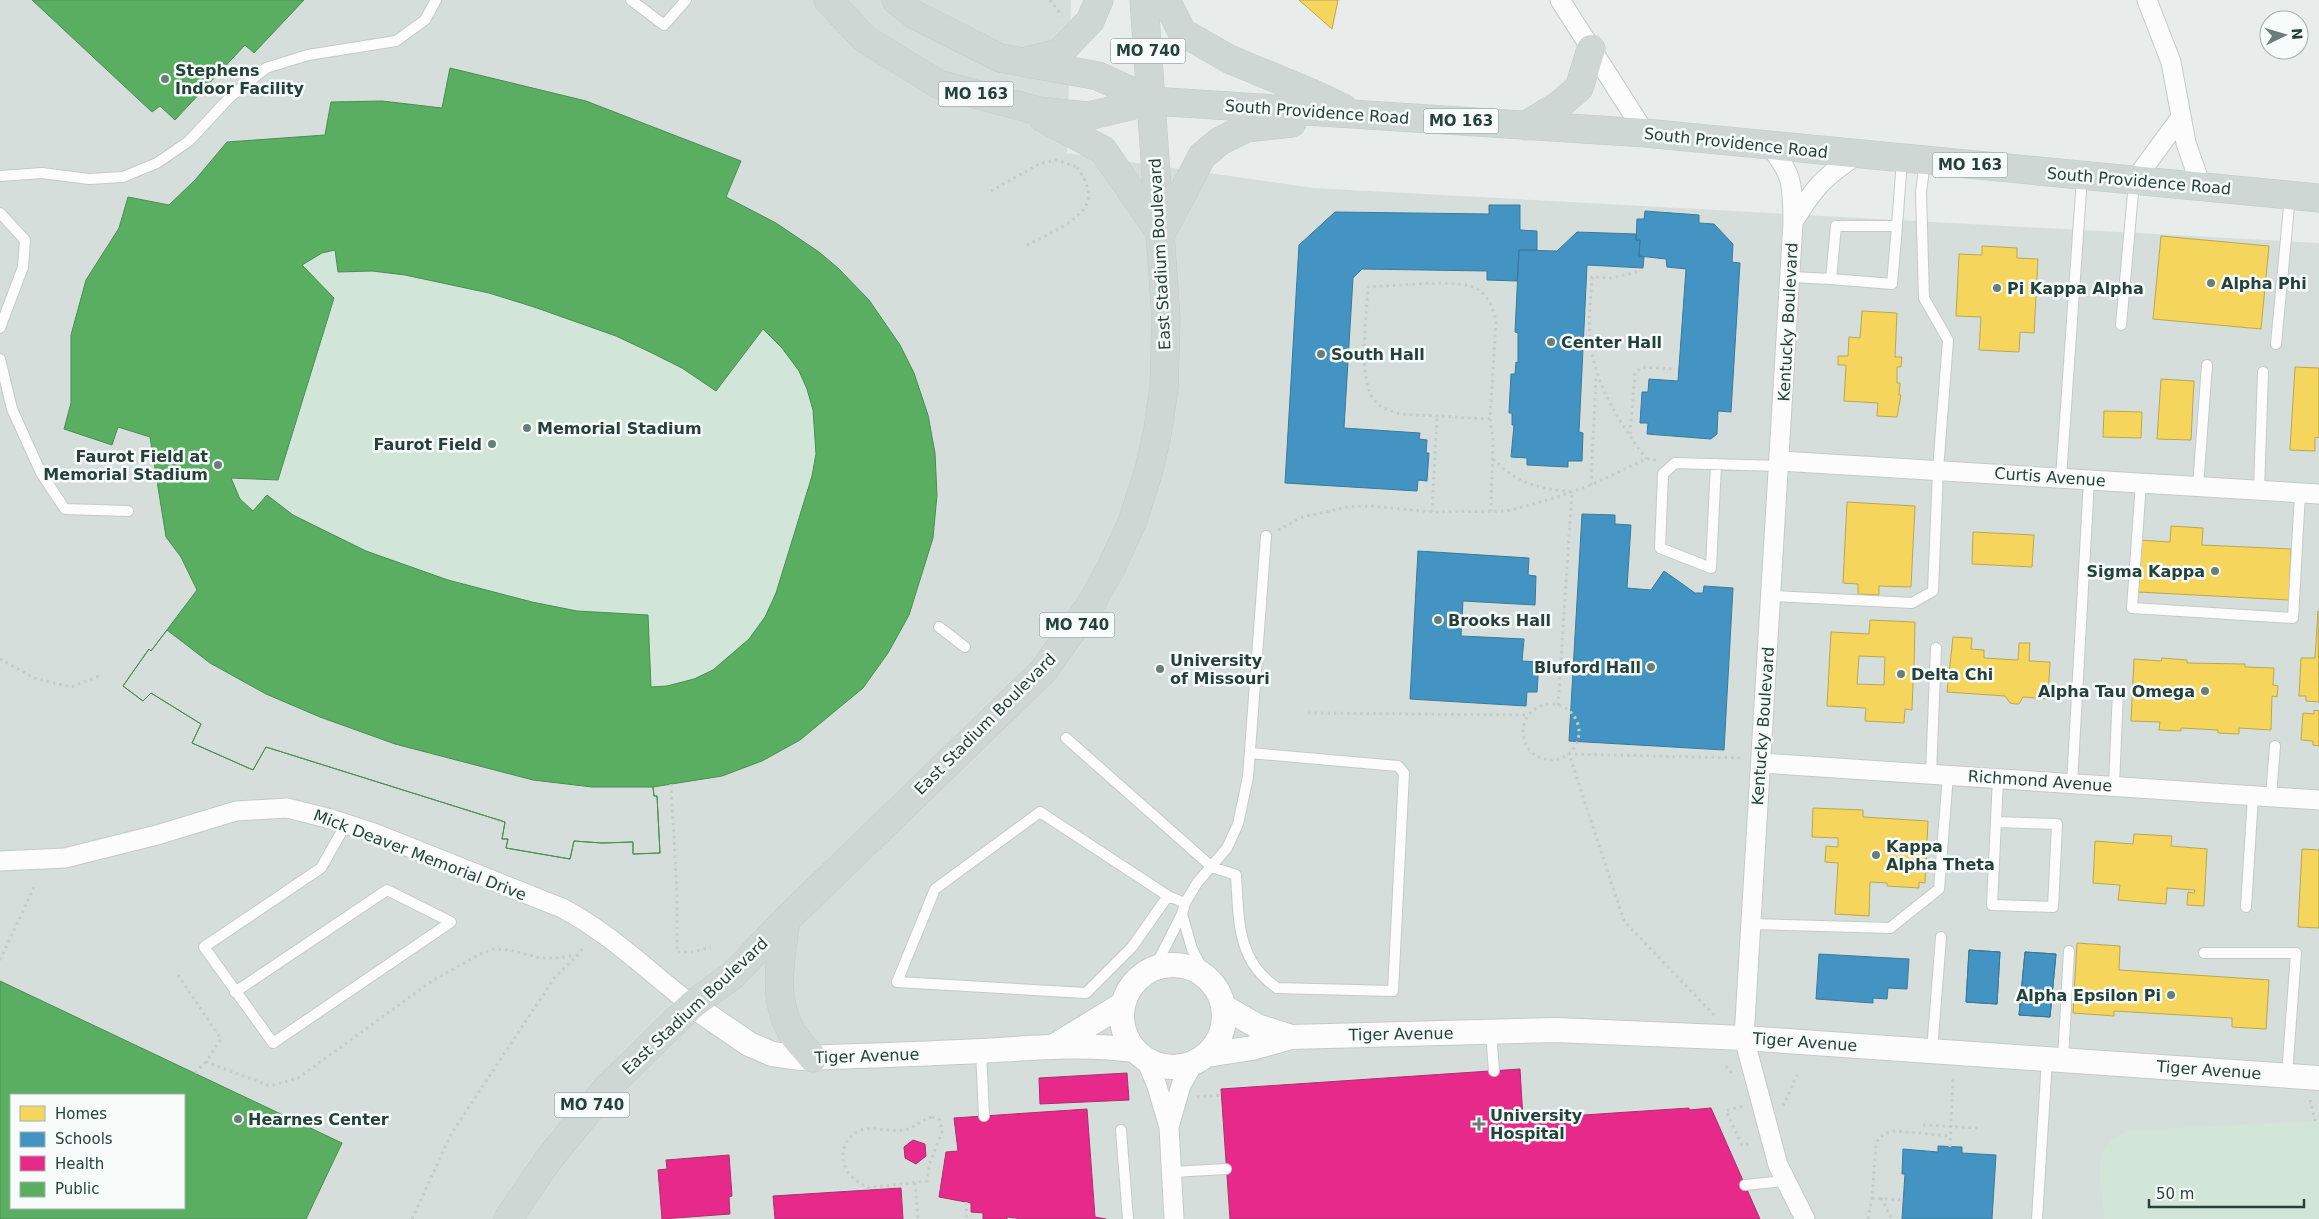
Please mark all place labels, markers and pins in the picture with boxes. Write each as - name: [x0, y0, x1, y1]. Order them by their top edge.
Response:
- place label: Stephens Indoor Facility: [175, 61, 305, 98]
- marker: Stephens Indoor Facility: [159, 73, 171, 85]
- place label: Alpha Phi: [2221, 274, 2307, 293]
- marker: Alpha Phi: [2205, 277, 2217, 289]
- place label: Pi Kappa Alpha: [2007, 279, 2144, 298]
- marker: Pi Kappa Alpha: [1991, 282, 2003, 294]
- place label: Center Hall: [1561, 333, 1662, 352]
- marker: Center Hall: [1545, 336, 1557, 348]
- place label: South Hall: [1331, 345, 1425, 364]
- marker: South Hall: [1315, 348, 1327, 360]
- place label: Memorial Stadium: [537, 419, 702, 438]
- marker: Memorial Stadium: [521, 422, 533, 434]
- place label: Faurot Field: [374, 435, 482, 454]
- marker: Faurot Field: [486, 438, 498, 450]
- place label: Faurot Field at Memorial Stadium: [43, 447, 208, 484]
- marker: Faurot Field at Memorial Stadium: [212, 459, 224, 471]
- place label: Sigma Kappa: [2087, 562, 2205, 581]
- marker: Sigma Kappa: [2209, 565, 2221, 577]
- place label: Brooks Hall: [1448, 611, 1551, 630]
- marker: Brooks Hall: [1432, 614, 1444, 626]
- place label: University of Missouri: [1170, 651, 1270, 688]
- place label: Bluford Hall: [1534, 658, 1641, 677]
- marker: Bluford Hall: [1645, 661, 1657, 673]
- marker: University of Missouri: [1154, 663, 1166, 675]
- place label: Delta Chi: [1911, 665, 1993, 684]
- marker: Delta Chi: [1895, 668, 1907, 680]
- place label: Alpha Tau Omega: [2038, 682, 2195, 701]
- marker: Alpha Tau Omega: [2199, 685, 2211, 697]
- place label: Kappa Alpha Theta: [1886, 837, 1995, 874]
- marker: Kappa Alpha Theta: [1870, 849, 1882, 861]
- place label: Alpha Epsilon Pi: [2016, 986, 2161, 1005]
- marker: Alpha Epsilon Pi: [2165, 989, 2177, 1001]
- place label: University Hospital: [1490, 1106, 1583, 1143]
- place label: Hearnes Center: [248, 1110, 389, 1129]
- marker: Hearnes Center: [232, 1113, 244, 1125]
- marker: University Hospital: [1472, 1117, 1486, 1131]

